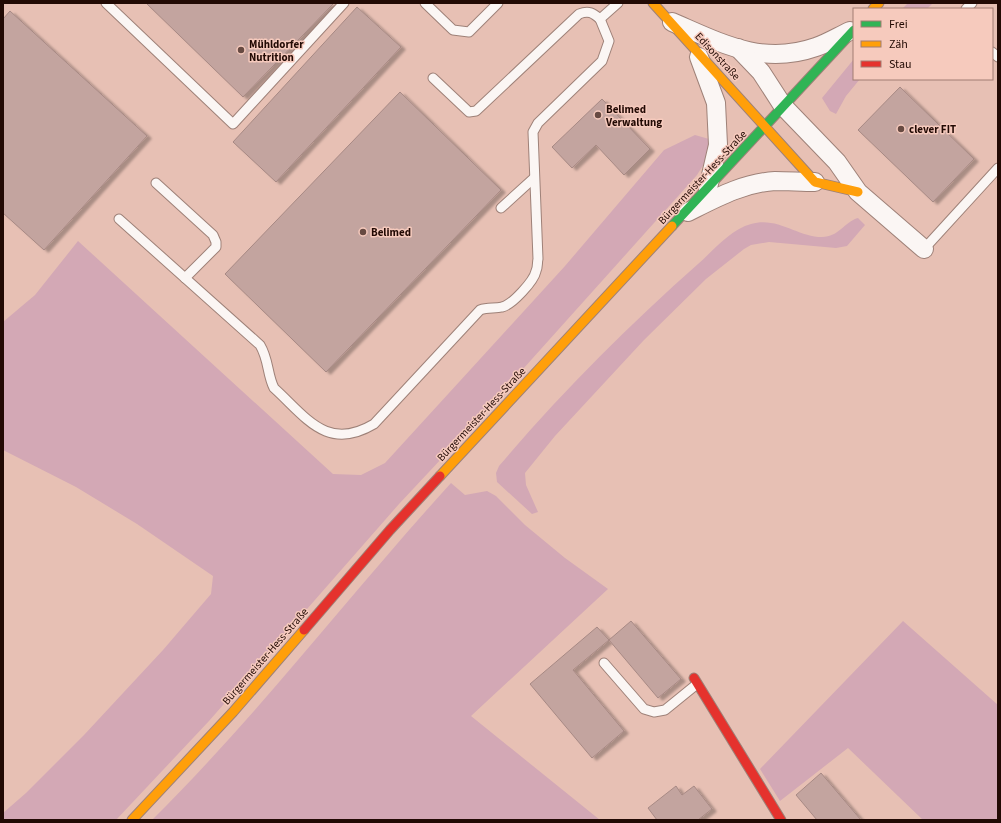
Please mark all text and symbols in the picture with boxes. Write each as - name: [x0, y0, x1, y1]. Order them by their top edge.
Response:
- legend: [853, 8, 993, 80]
- text: Frei: [889, 16, 908, 33]
- street label: Edisonstraße: [692, 29, 744, 84]
- text: Zäh: [889, 36, 908, 53]
- place label: Mühldorfer Nutrition: [249, 37, 304, 65]
- marker: Mühldorfer Nutrition: [236, 45, 246, 55]
- text: Stau: [889, 56, 912, 73]
- place label: Belimed Verwaltung: [605, 102, 662, 130]
- marker: Belimed Verwaltung: [593, 110, 603, 120]
- place label: clever FIT: [909, 122, 956, 137]
- marker: clever FIT: [896, 124, 906, 134]
- street label: Bürgermeister-Hess-Straße: [655, 127, 750, 228]
- place label: Belimed: [371, 225, 411, 240]
- marker: Belimed: [358, 227, 368, 237]
- street label: Bürgermeister-Hess-Straße: [434, 364, 529, 465]
- street label: Bürgermeister-Hess-Straße: [219, 604, 312, 708]

